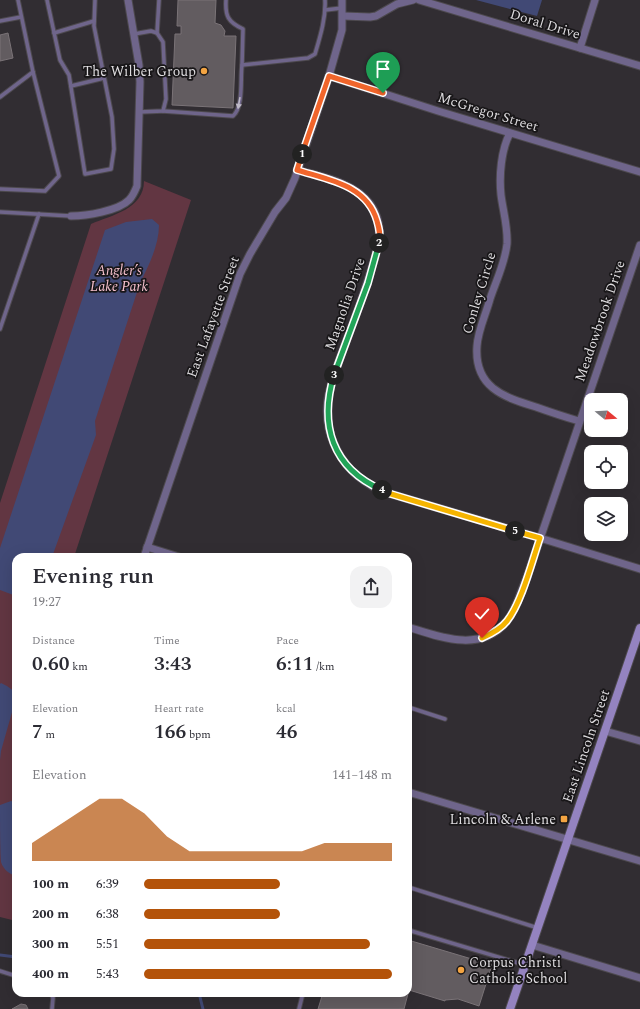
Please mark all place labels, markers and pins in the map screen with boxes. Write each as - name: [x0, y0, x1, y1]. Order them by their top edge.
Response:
- pin: [366, 52, 400, 93]
- place label: The Wilber Group: [83, 61, 196, 82]
- marker: The Wilber Group: [199, 66, 209, 76]
- pin: 1: [292, 144, 312, 164]
- pin: 2: [369, 233, 389, 253]
- pin: 3: [324, 365, 344, 385]
- pin: 4: [372, 480, 392, 500]
- pin: 5: [505, 521, 525, 541]
- pin: [465, 597, 499, 638]
- place label: Lincoln & Arlene: [449, 809, 556, 830]
- marker: Lincoln & Arlene: [559, 814, 569, 824]
- place label: Corpus Christi Catholic School: [469, 952, 567, 989]
- marker: Corpus Christi Catholic School: [456, 965, 466, 975]

